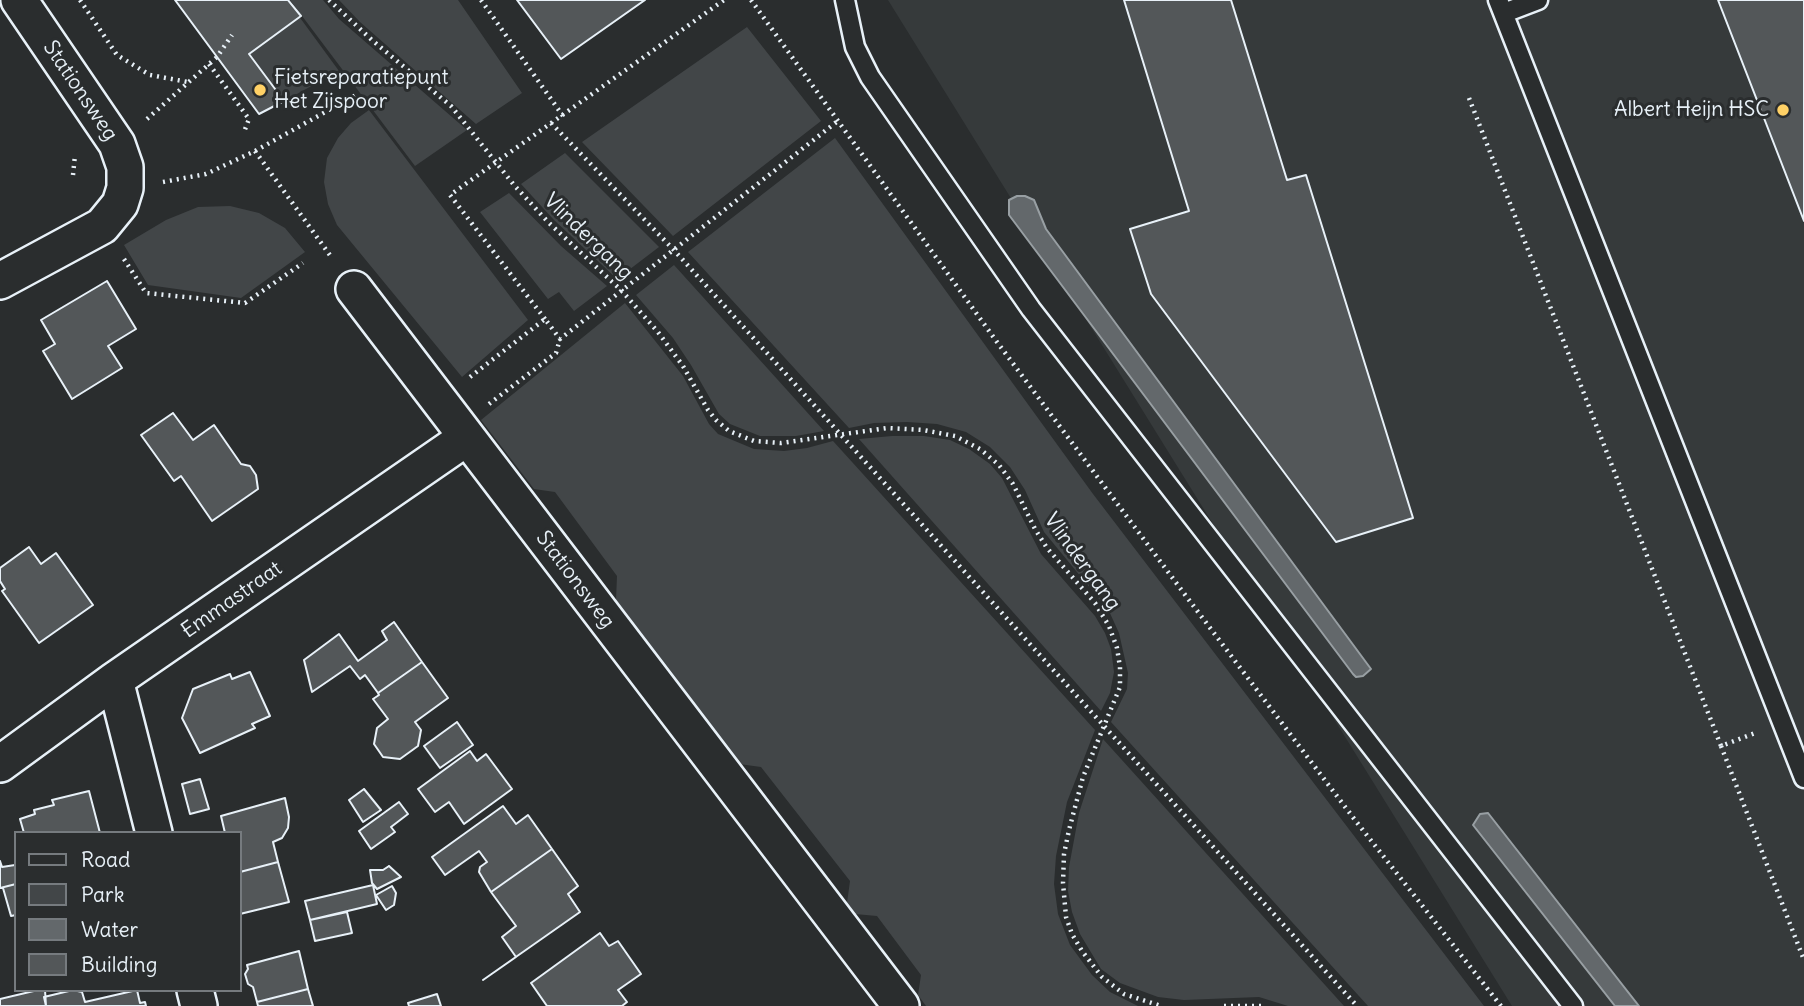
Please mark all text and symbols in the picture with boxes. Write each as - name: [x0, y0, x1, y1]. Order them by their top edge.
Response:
- street label: Stationsweg: [37, 36, 123, 146]
- place label: Fietsreparatiepunt Het Zijspoor: [274, 65, 448, 115]
- marker: Fietsreparatiepunt Het Zijspoor: [252, 82, 268, 98]
- place label: Albert Heijn HSC: [1614, 97, 1769, 123]
- marker: Albert Heijn HSC: [1775, 102, 1791, 118]
- street label: Vlindergang: [538, 188, 638, 286]
- street label: Vlindergang: [1038, 508, 1126, 616]
- street label: Stationsweg: [530, 526, 620, 634]
- street label: Emmastraat: [177, 556, 287, 644]
- legend: [14, 831, 242, 992]
- text: Road: [81, 846, 130, 873]
- text: Park: [81, 881, 124, 908]
- text: Water: [81, 916, 138, 943]
- text: Building: [81, 951, 157, 978]

